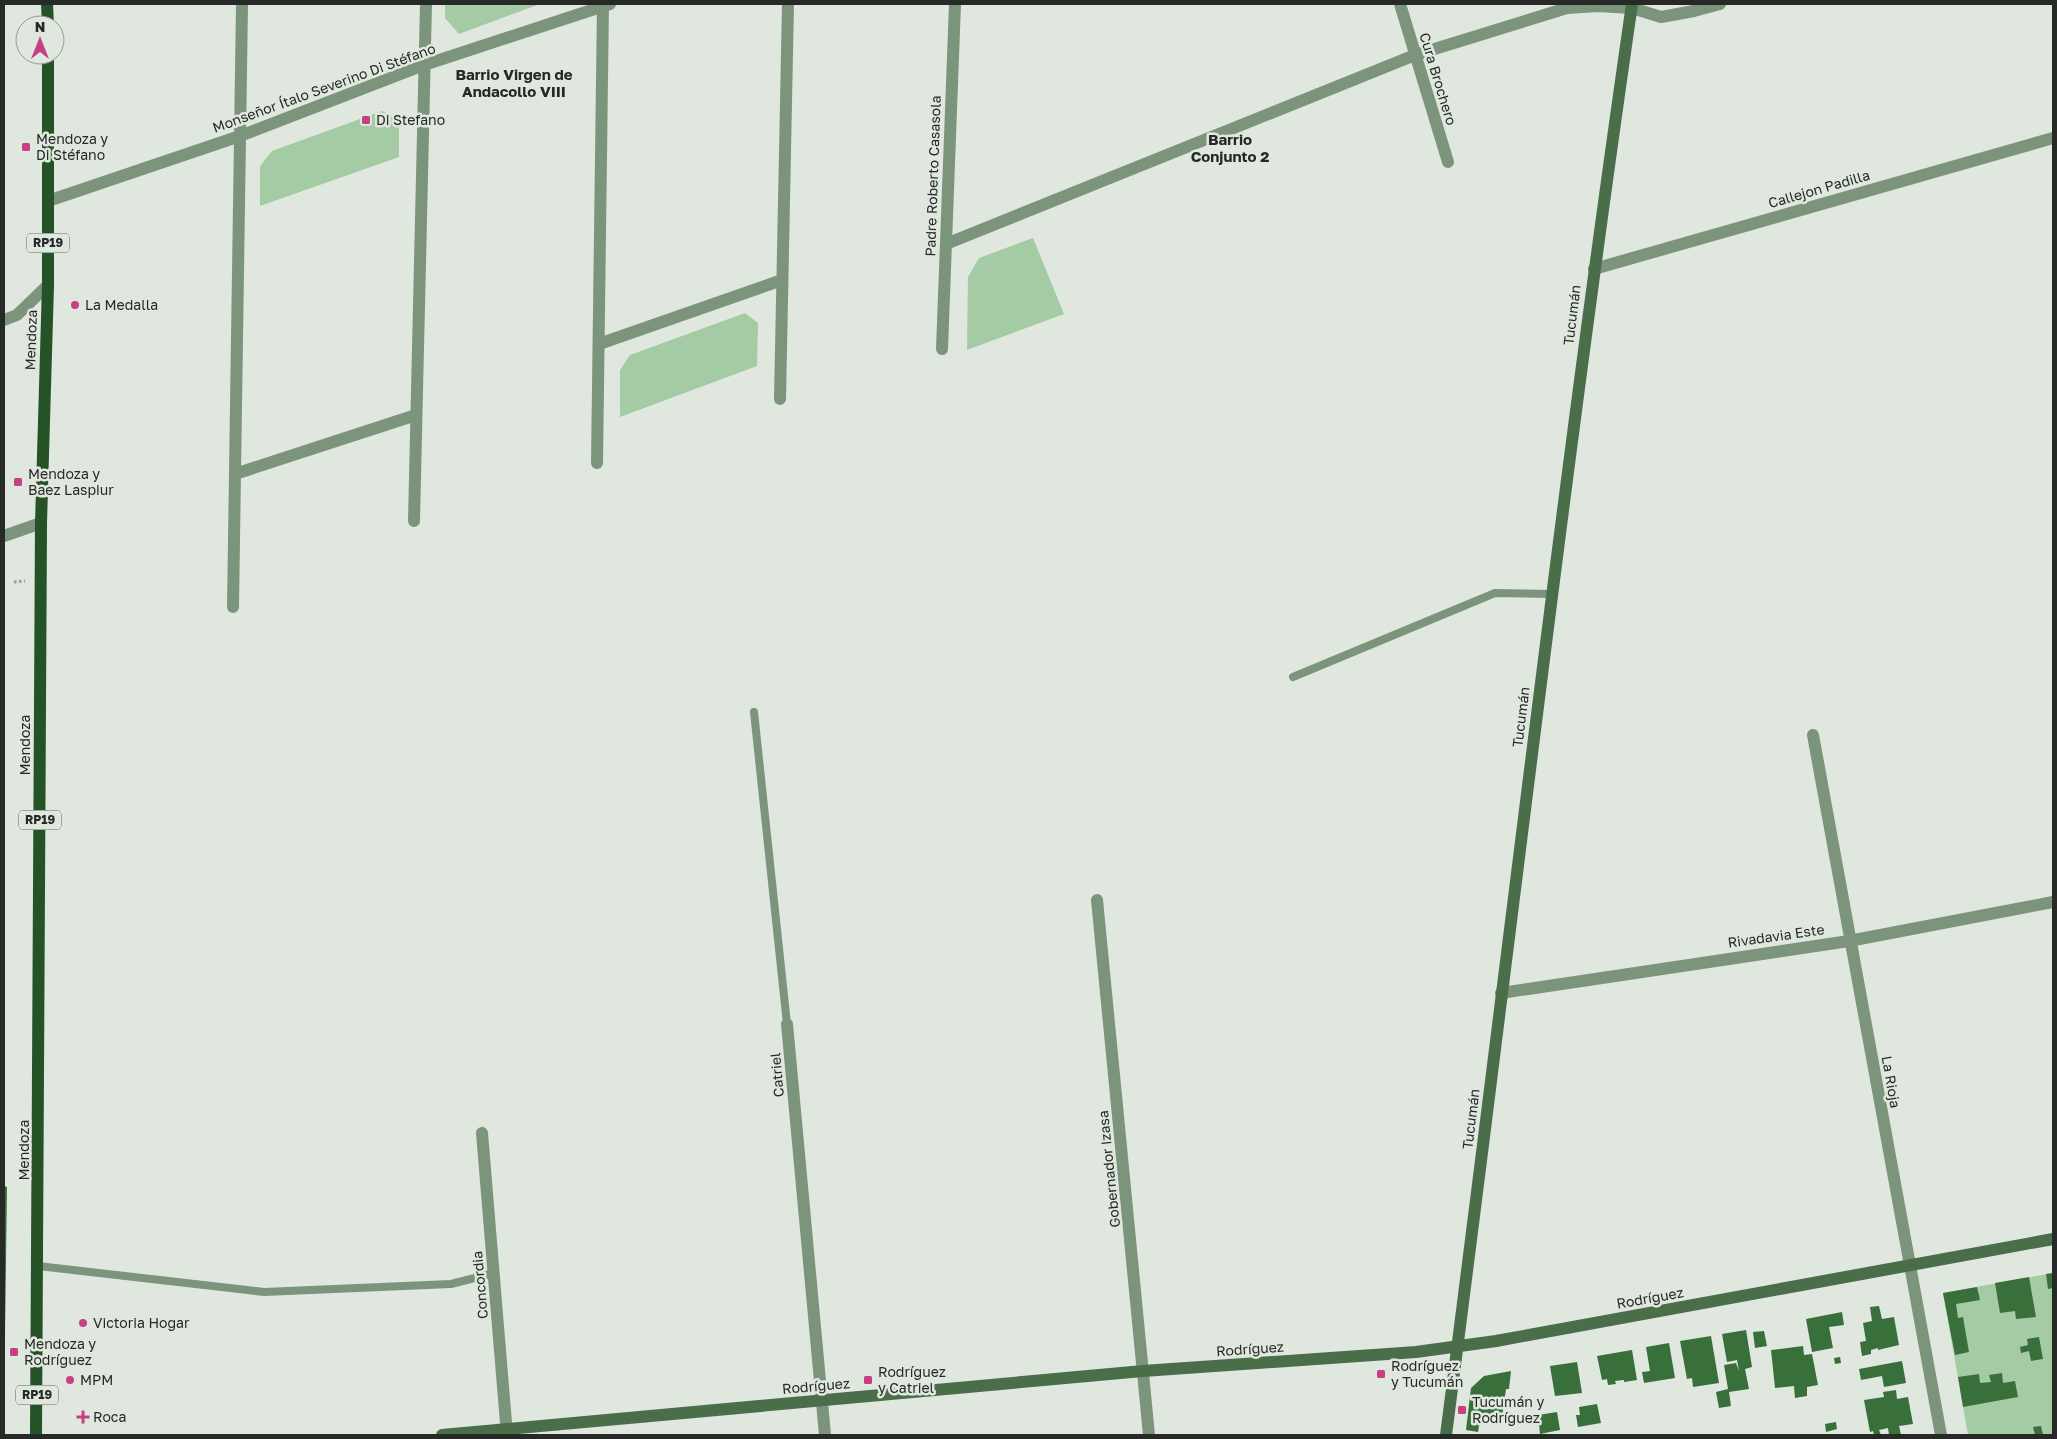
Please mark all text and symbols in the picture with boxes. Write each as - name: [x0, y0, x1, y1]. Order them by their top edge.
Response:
- north arrow: [15, 15, 65, 65]
- text: N: [35, 18, 45, 35]
- street label: Cura Brochero: [1416, 31, 1461, 127]
- street label: Monseñor Ítalo Severino Di Stéfano: [210, 39, 438, 136]
- district label: Barrio Virgen de Andacollo VIII: [455, 65, 573, 100]
- street label: Padre Roberto Casasola: [921, 95, 944, 257]
- place label: Di Stefano: [376, 111, 445, 128]
- marker: Di Stefano: [360, 114, 372, 126]
- place label: Mendoza y Di Stéfano: [36, 130, 108, 163]
- district label: Barrio Conjunto 2: [1191, 130, 1269, 165]
- marker: Mendoza y Di Stéfano: [20, 141, 32, 153]
- street label: Callejon Padilla: [1766, 166, 1872, 211]
- road number: RP19: [27, 234, 69, 252]
- street label: Tucumán: [1559, 284, 1584, 346]
- place label: La Medalla: [85, 296, 158, 313]
- marker: La Medalla: [69, 299, 81, 311]
- street label: Mendoza: [21, 309, 40, 371]
- place label: Mendoza y Baez Laspiur: [28, 465, 114, 498]
- marker: Mendoza y Baez Laspiur: [12, 476, 24, 488]
- street label: Tucumán: [1508, 686, 1533, 748]
- street label: Mendoza: [16, 715, 33, 775]
- road number: RP19: [19, 810, 61, 830]
- street label: Rivadavia Este: [1726, 920, 1825, 951]
- street label: Catriel: [766, 1052, 787, 1098]
- street label: La Rioja: [1879, 1054, 1904, 1109]
- street label: Tucumán: [1458, 1088, 1483, 1150]
- street label: Gobernador Izasa: [1094, 1110, 1123, 1228]
- street label: Mendoza: [15, 1120, 32, 1180]
- street label: Concordia: [468, 1250, 491, 1320]
- street label: Rodríguez: [1615, 1283, 1685, 1312]
- place label: Victoria Hogar: [93, 1314, 190, 1331]
- marker: Victoria Hogar: [77, 1317, 89, 1329]
- place label: Mendoza y Rodríguez: [24, 1335, 96, 1368]
- street label: Rodríguez: [1215, 1338, 1284, 1359]
- marker: Mendoza y Rodríguez: [8, 1346, 20, 1358]
- place label: Rodríguez y Tucumán: [1391, 1357, 1463, 1390]
- place label: Rodríguez y Catriel: [878, 1363, 946, 1396]
- marker: Rodríguez y Tucumán: [1375, 1368, 1387, 1380]
- place label: MPM: [80, 1371, 113, 1388]
- marker: MPM: [64, 1374, 76, 1386]
- street label: Rodríguez: [781, 1374, 851, 1397]
- marker: Rodríguez y Catriel: [862, 1374, 874, 1386]
- road number: RP19: [16, 1386, 58, 1404]
- place label: Tucumán y Rodríguez: [1472, 1393, 1544, 1426]
- marker: Tucumán y Rodríguez: [1456, 1404, 1468, 1416]
- place label: Roca: [93, 1408, 126, 1425]
- marker: Roca: [77, 1411, 89, 1423]

